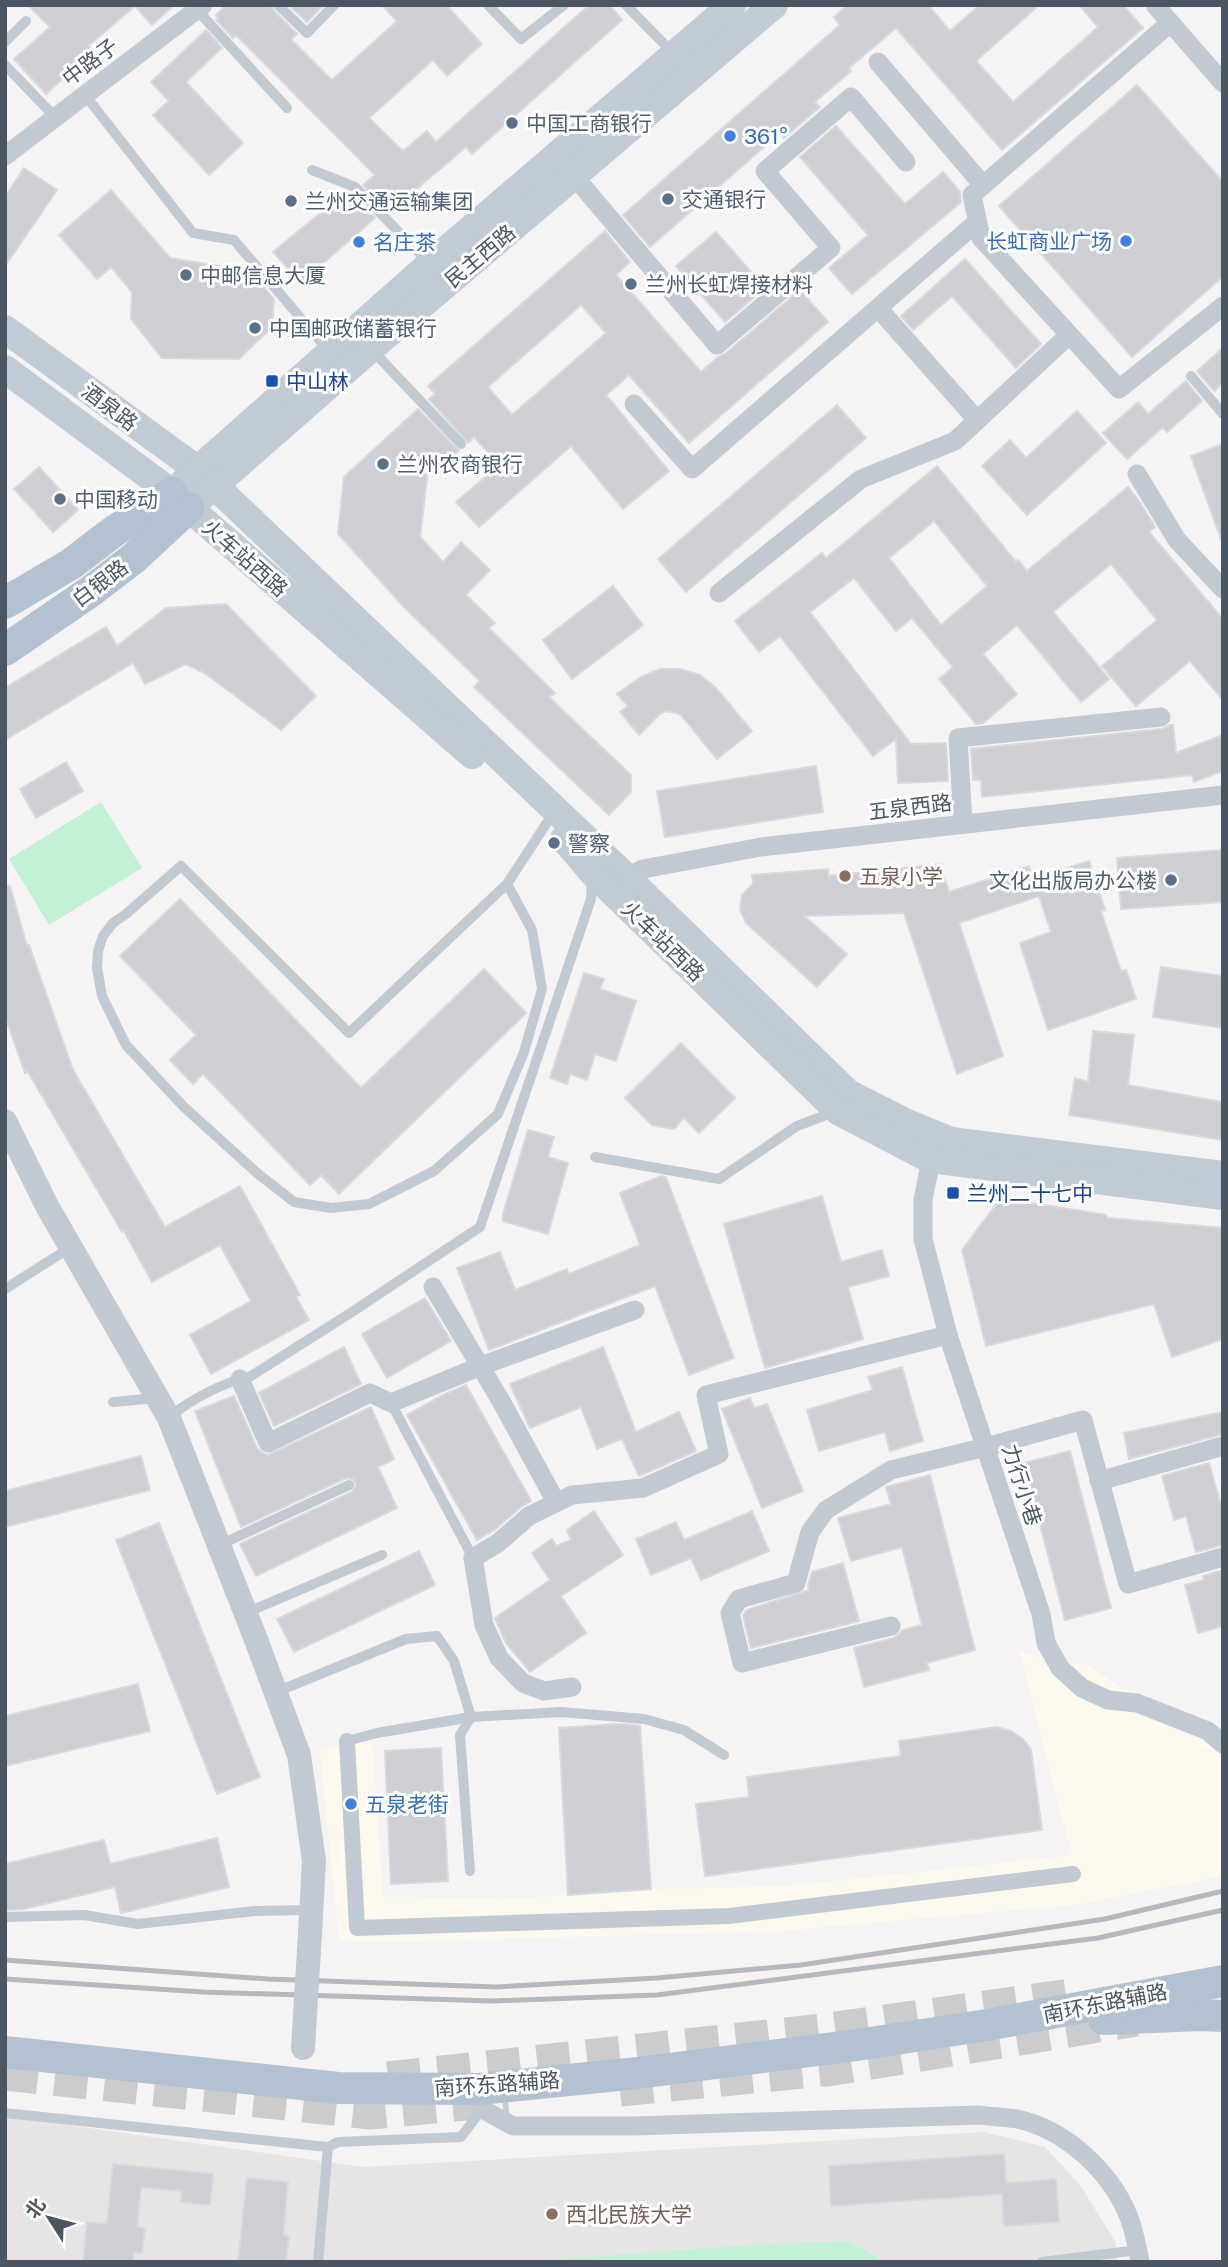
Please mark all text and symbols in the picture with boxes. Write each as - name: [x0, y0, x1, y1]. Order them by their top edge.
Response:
- street label: 中路子: [57, 33, 123, 91]
- place label: 中国工商银行: [526, 111, 652, 136]
- marker: 中国工商银行: [504, 115, 520, 131]
- place label: 361°: [744, 124, 788, 149]
- marker: 361°: [722, 128, 738, 144]
- place label: 交通银行: [682, 187, 766, 212]
- place label: 兰州交通运输集团: [305, 189, 473, 214]
- marker: 交通银行: [660, 191, 676, 207]
- marker: 兰州交通运输集团: [283, 193, 299, 209]
- street label: 民主西路: [440, 219, 520, 293]
- place label: 长虹商业广场: [986, 229, 1112, 254]
- place label: 名庄茶: [373, 230, 436, 255]
- marker: 长虹商业广场: [1118, 233, 1134, 249]
- marker: 名庄茶: [351, 234, 367, 250]
- place label: 中邮信息大厦: [200, 263, 326, 288]
- marker: 中邮信息大厦: [178, 267, 194, 283]
- place label: 兰州长虹焊接材料: [645, 272, 813, 297]
- marker: 兰州长虹焊接材料: [623, 276, 639, 292]
- place label: 中国邮政储蓄银行: [269, 316, 437, 341]
- marker: 中国邮政储蓄银行: [247, 320, 263, 336]
- place label: 中山林: [286, 369, 349, 394]
- marker: 中山林: [264, 373, 280, 389]
- street label: 酒泉路: [77, 378, 143, 436]
- place label: 兰州农商银行: [397, 452, 523, 477]
- marker: 兰州农商银行: [375, 456, 391, 472]
- place label: 中国移动: [74, 487, 158, 512]
- marker: 中国移动: [52, 491, 68, 507]
- street label: 火车站西路: [197, 514, 293, 602]
- street label: 白银路: [67, 554, 133, 612]
- street label: 五泉西路: [867, 789, 953, 825]
- place label: 警察: [568, 831, 610, 856]
- marker: 警察: [546, 835, 562, 851]
- place label: 五泉小学: [859, 864, 943, 889]
- marker: 五泉小学: [837, 868, 853, 884]
- place label: 文化出版局办公楼: [989, 868, 1157, 893]
- marker: 文化出版局办公楼: [1163, 872, 1179, 888]
- street label: 火车站西路: [617, 896, 709, 986]
- place label: 兰州二十七中: [967, 1181, 1093, 1206]
- marker: 兰州二十七中: [945, 1185, 961, 1201]
- street label: 力行小巷: [997, 1441, 1047, 1529]
- place label: 五泉老街: [365, 1792, 449, 1817]
- marker: 五泉老街: [343, 1796, 359, 1812]
- street label: 南环东路辅路: [1041, 1979, 1169, 2027]
- street label: 南环东路辅路: [433, 2067, 561, 2101]
- north arrow: [14, 2183, 84, 2253]
- text: 北: [21, 2194, 50, 2222]
- place label: 西北民族大学: [566, 2202, 692, 2227]
- marker: 西北民族大学: [544, 2206, 560, 2222]

